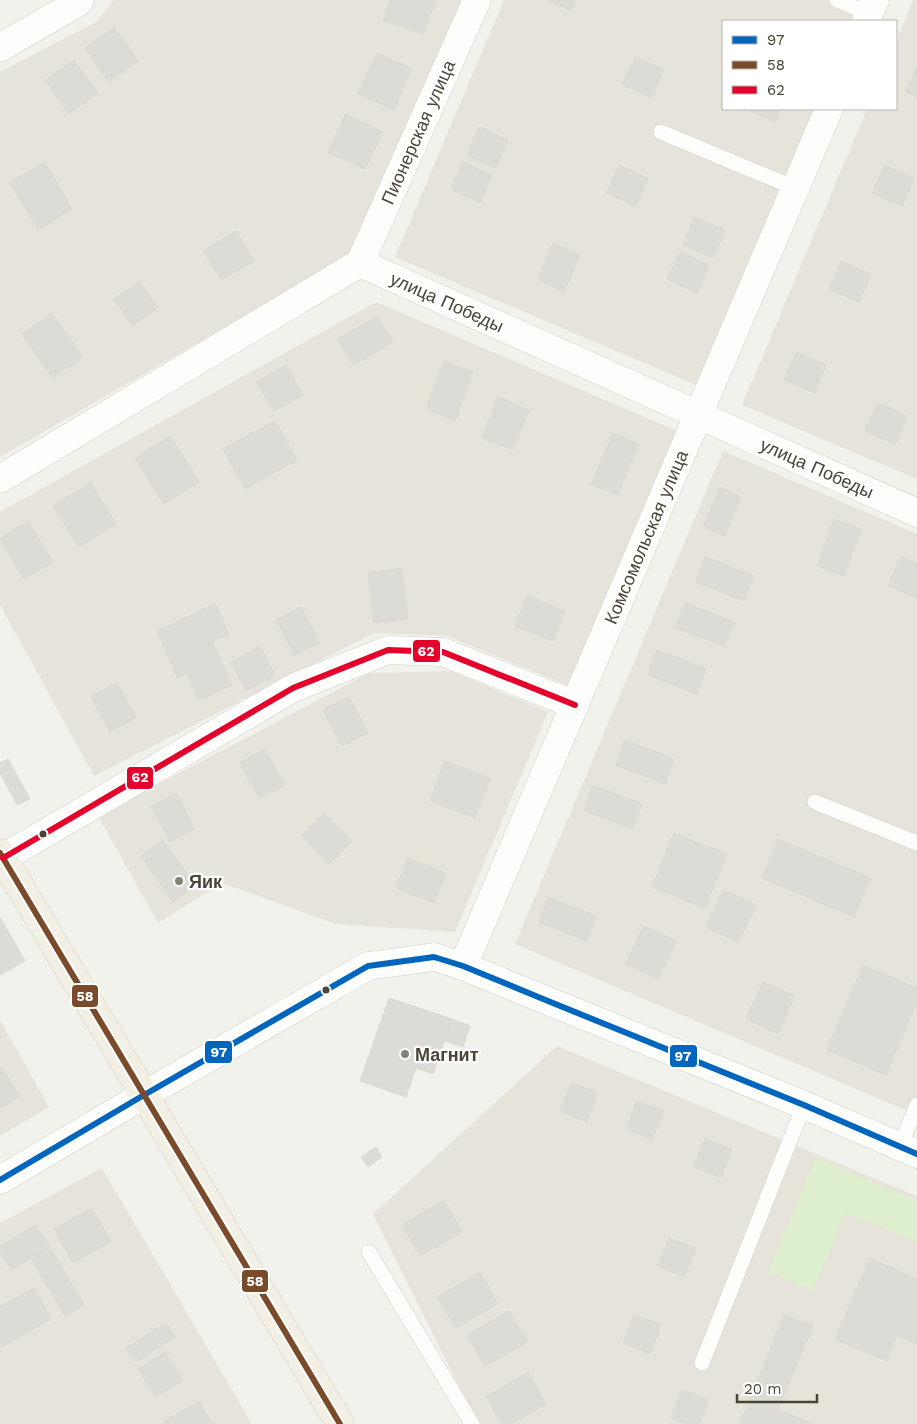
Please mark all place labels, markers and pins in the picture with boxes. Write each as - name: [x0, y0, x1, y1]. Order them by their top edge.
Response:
- unlabelled marker: [38, 829, 48, 839]
- place label: Яик: [189, 871, 223, 892]
- marker: Яик: [173, 875, 185, 887]
- unlabelled marker: [321, 985, 331, 995]
- place label: Магнит: [415, 1044, 479, 1065]
- marker: Магнит: [399, 1048, 411, 1060]

